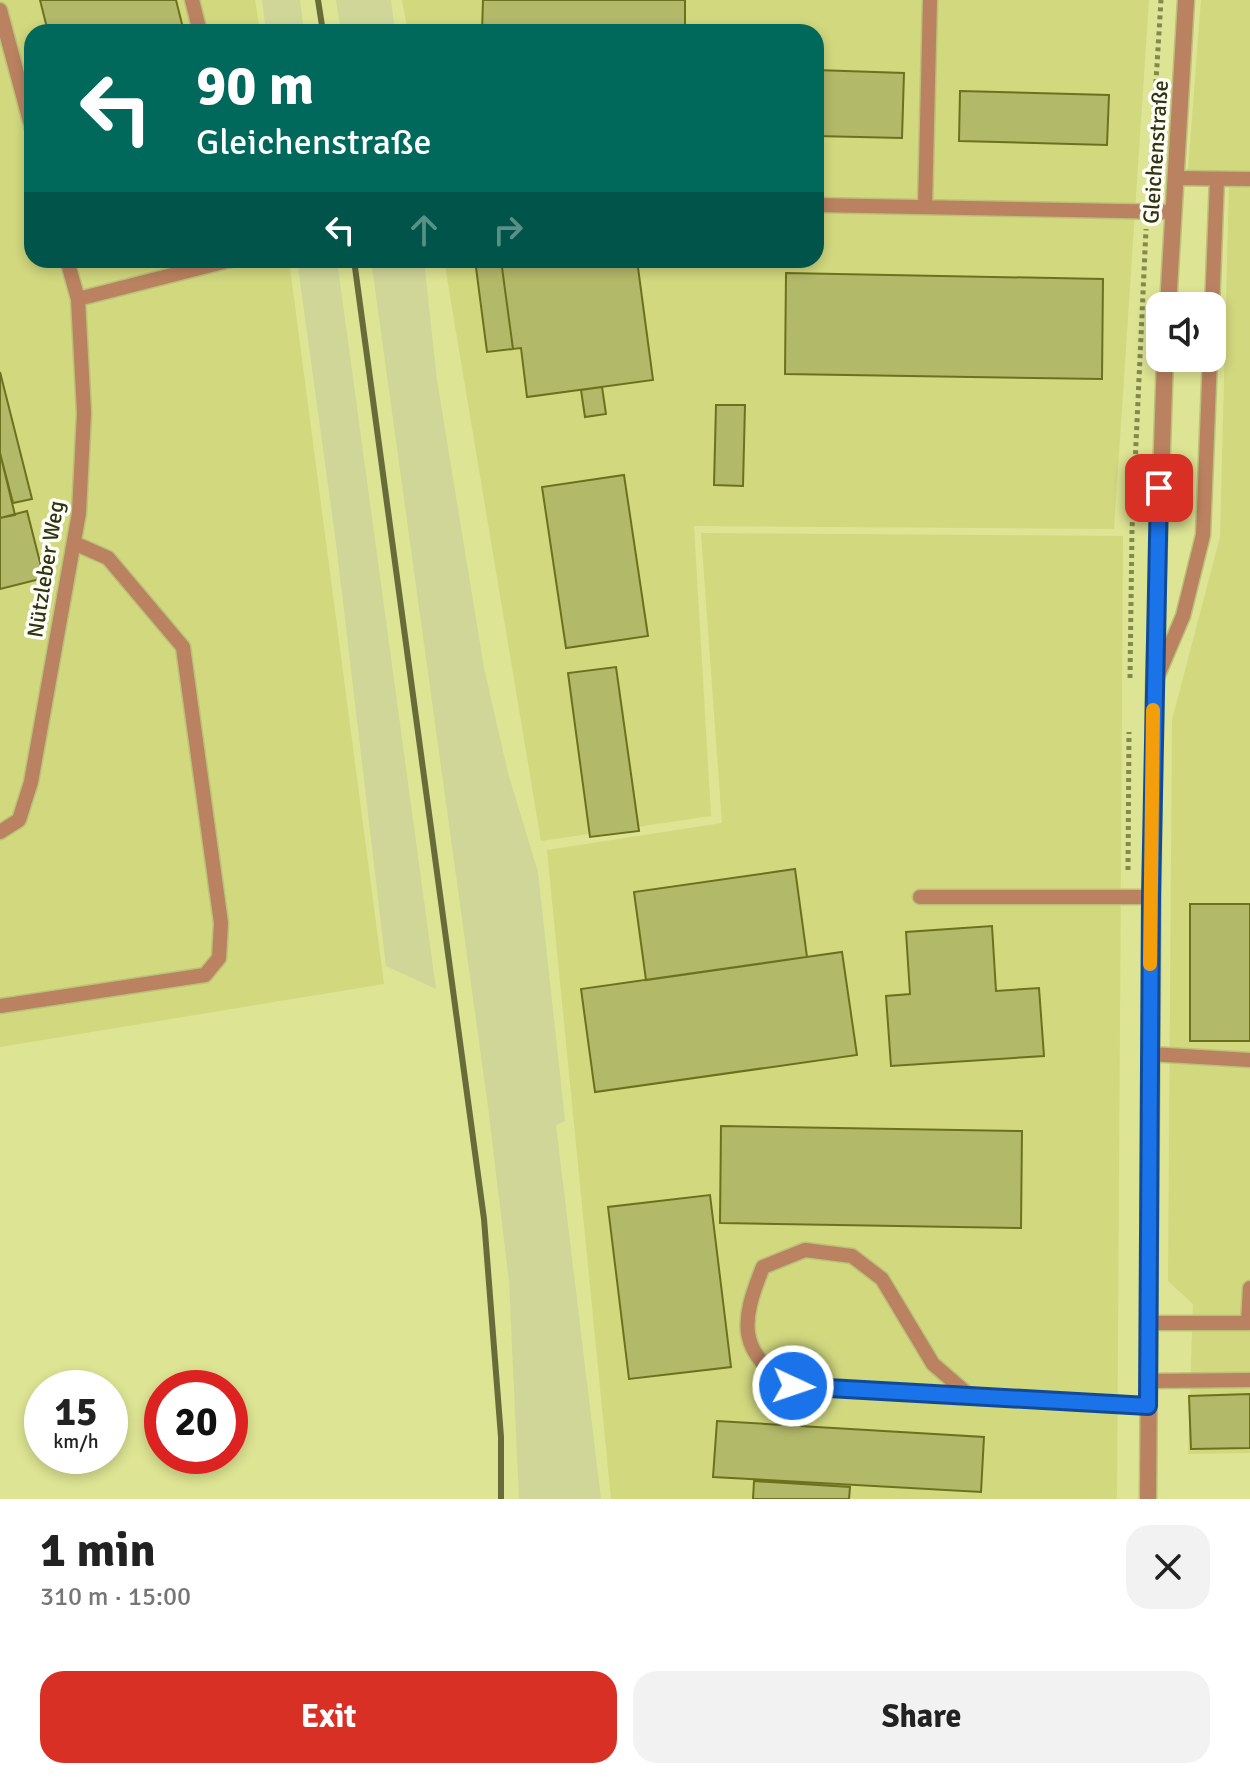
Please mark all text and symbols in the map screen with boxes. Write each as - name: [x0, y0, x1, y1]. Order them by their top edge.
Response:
- text: 90 m: [196, 51, 314, 120]
- icon: left: [64, 56, 168, 160]
- street label: Gleichenstraße: [1137, 79, 1174, 225]
- text: Gleichenstraße: [196, 120, 432, 165]
- icon: left: [318, 208, 362, 252]
- icon: ahead: [402, 208, 446, 252]
- icon: right: [486, 208, 530, 252]
- map controls: [1146, 292, 1226, 372]
- button: sound: [1146, 292, 1226, 372]
- pin: [1125, 454, 1193, 522]
- icon: arrive: [1137, 466, 1181, 510]
- street label: Nützleber Weg: [21, 499, 70, 639]
- position arrow: [751, 1344, 835, 1428]
- speed limit sign: 20: [144, 1370, 248, 1474]
- text: 15: [54, 1387, 98, 1437]
- text: km/h: [53, 1429, 99, 1454]
- text: 1 min: [40, 1521, 156, 1580]
- button: close: [1126, 1525, 1210, 1609]
- text: 310 m · 15:00: [40, 1581, 191, 1613]
- button: Exit: [40, 1671, 617, 1763]
- button: Share: [633, 1671, 1210, 1763]

